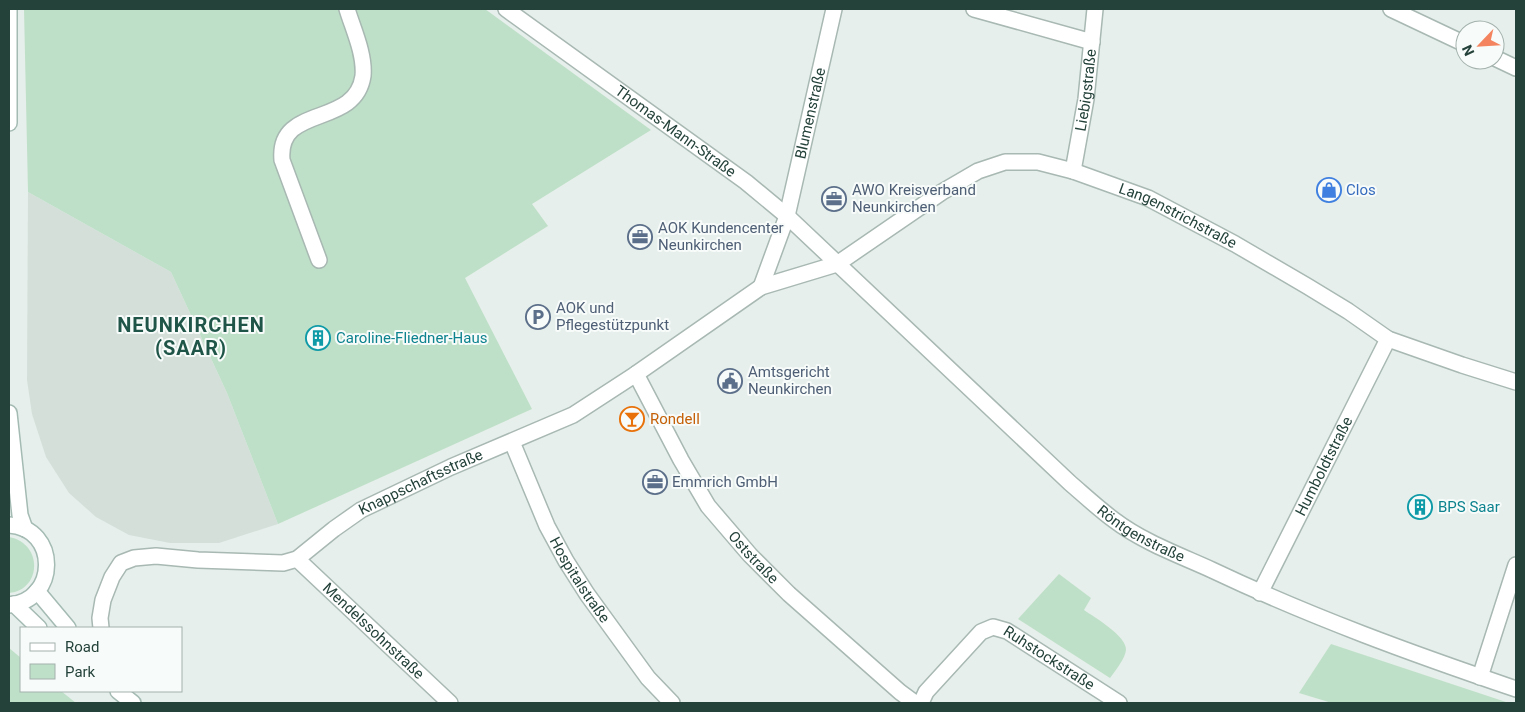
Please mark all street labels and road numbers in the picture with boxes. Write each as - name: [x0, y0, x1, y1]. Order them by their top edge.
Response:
- street label: Liebigstraße: [1071, 48, 1100, 133]
- street label: Blumenstraße: [791, 66, 829, 161]
- street label: Thomas-Mann-Straße: [612, 82, 740, 181]
- street label: Langenstrichstraße: [1116, 179, 1240, 252]
- street label: Humboldtstraße: [1291, 414, 1356, 519]
- street label: Knappschaftsstraße: [356, 446, 486, 519]
- street label: Röntgenstraße: [1094, 501, 1188, 566]
- street label: Oststraße: [724, 527, 782, 587]
- street label: Hospitalstraße: [546, 534, 614, 626]
- street label: Mendelssohnstraße: [319, 579, 428, 683]
- street label: Ruhstockstraße: [1000, 622, 1098, 694]

